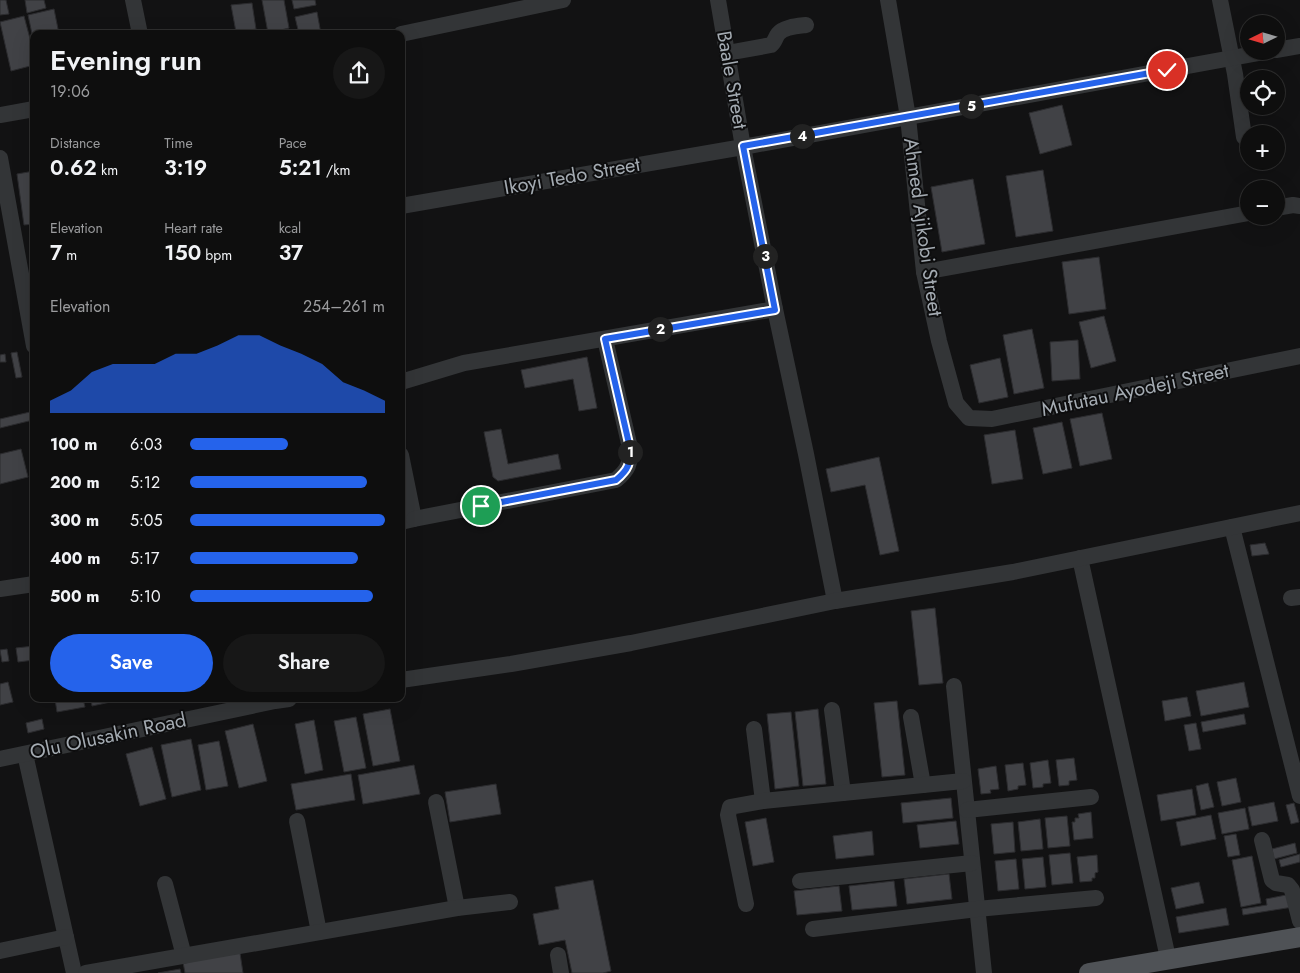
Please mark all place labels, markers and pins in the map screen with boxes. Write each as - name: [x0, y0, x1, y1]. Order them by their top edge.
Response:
- pin: [1146, 49, 1188, 91]
- pin: 5: [958, 94, 984, 118]
- pin: 4: [790, 124, 814, 148]
- pin: 3: [752, 244, 778, 268]
- pin: 2: [648, 316, 672, 342]
- pin: 1: [618, 440, 642, 464]
- pin: [460, 485, 502, 527]

